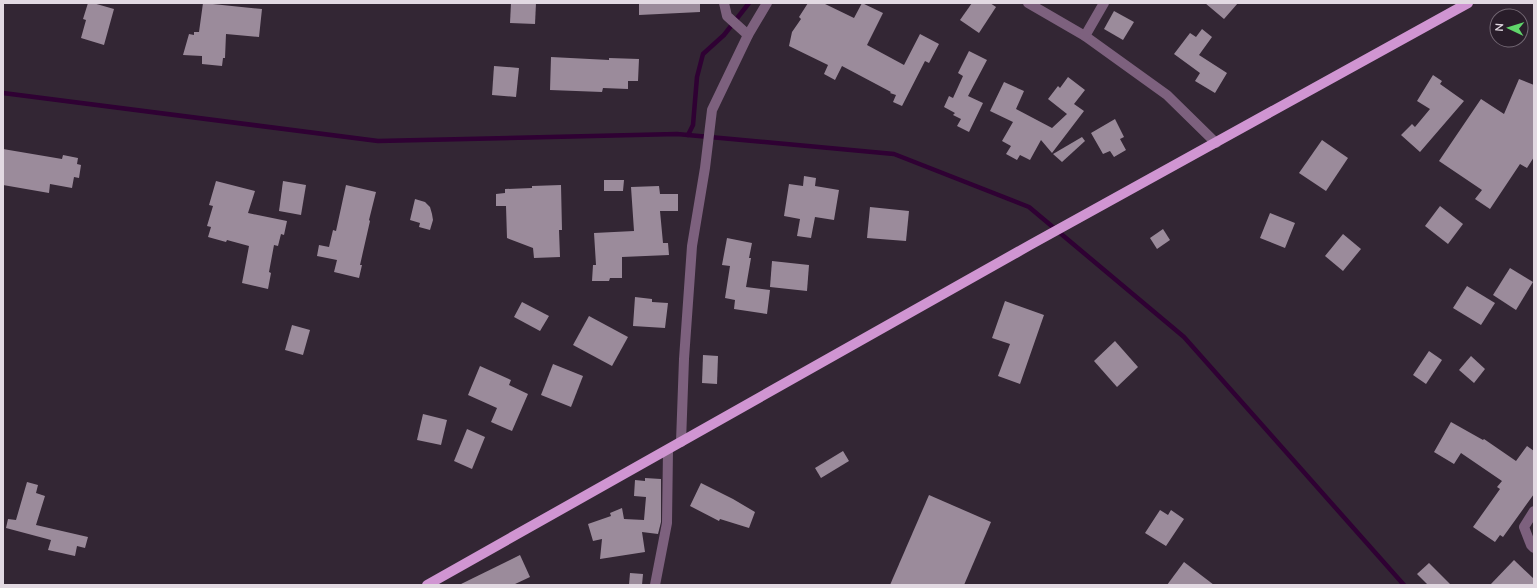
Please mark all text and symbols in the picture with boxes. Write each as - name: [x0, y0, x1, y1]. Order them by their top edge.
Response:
- north arrow: [1489, 8, 1529, 48]
- text: N: [1492, 23, 1506, 32]

